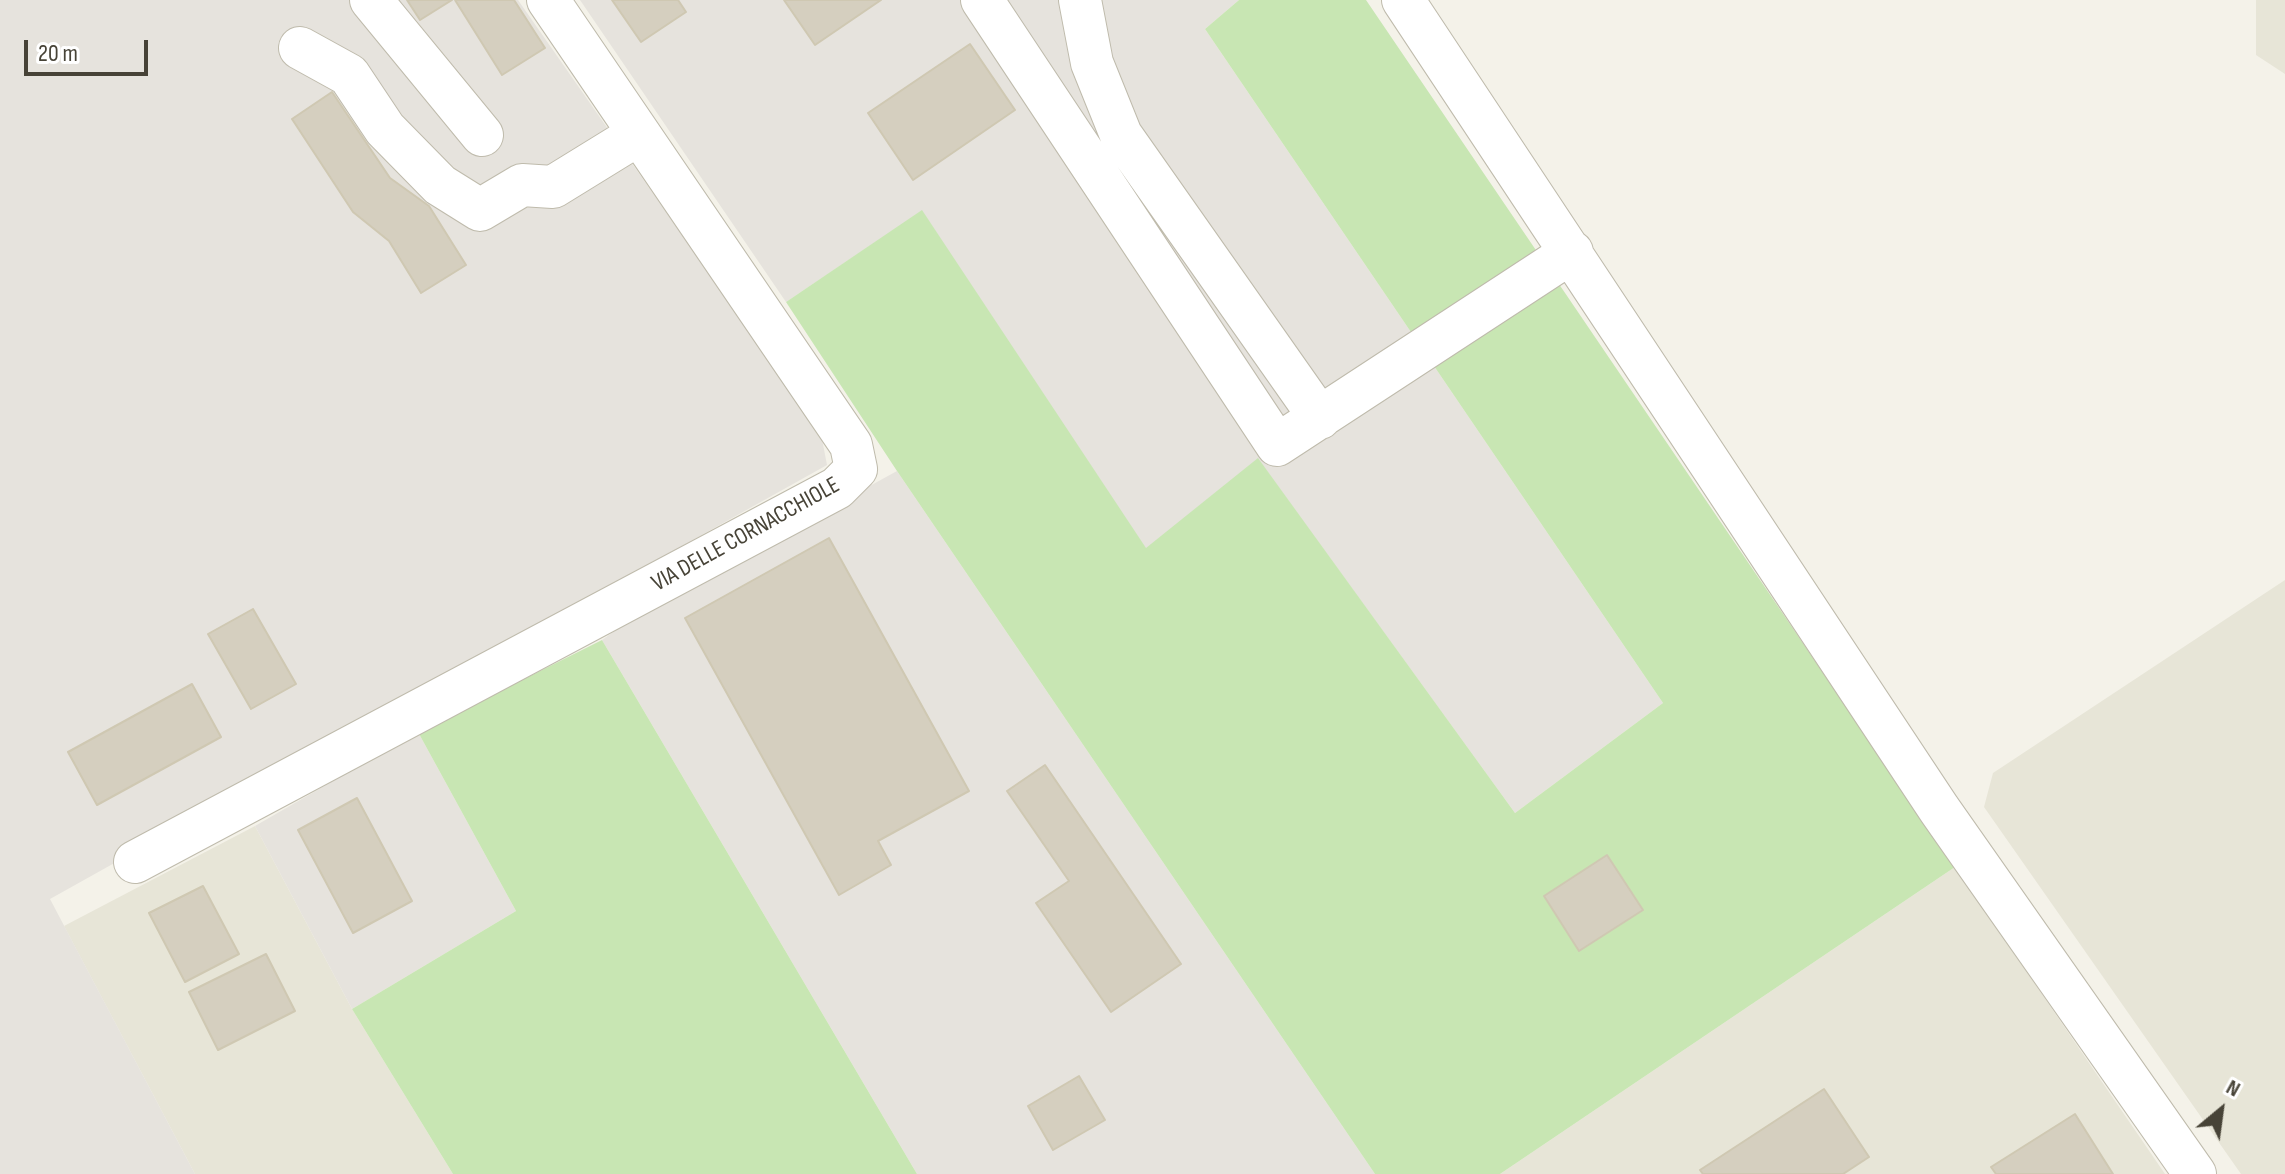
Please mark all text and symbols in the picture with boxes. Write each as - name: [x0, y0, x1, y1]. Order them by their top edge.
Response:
- scale bar: [28, 24, 152, 74]
- text: 20 m: [38, 39, 78, 68]
- street label: VIA DELLE CORNACCHIOLE: [647, 471, 845, 599]
- north arrow: [2181, 1070, 2261, 1150]
- text: N: [2221, 1074, 2245, 1103]

